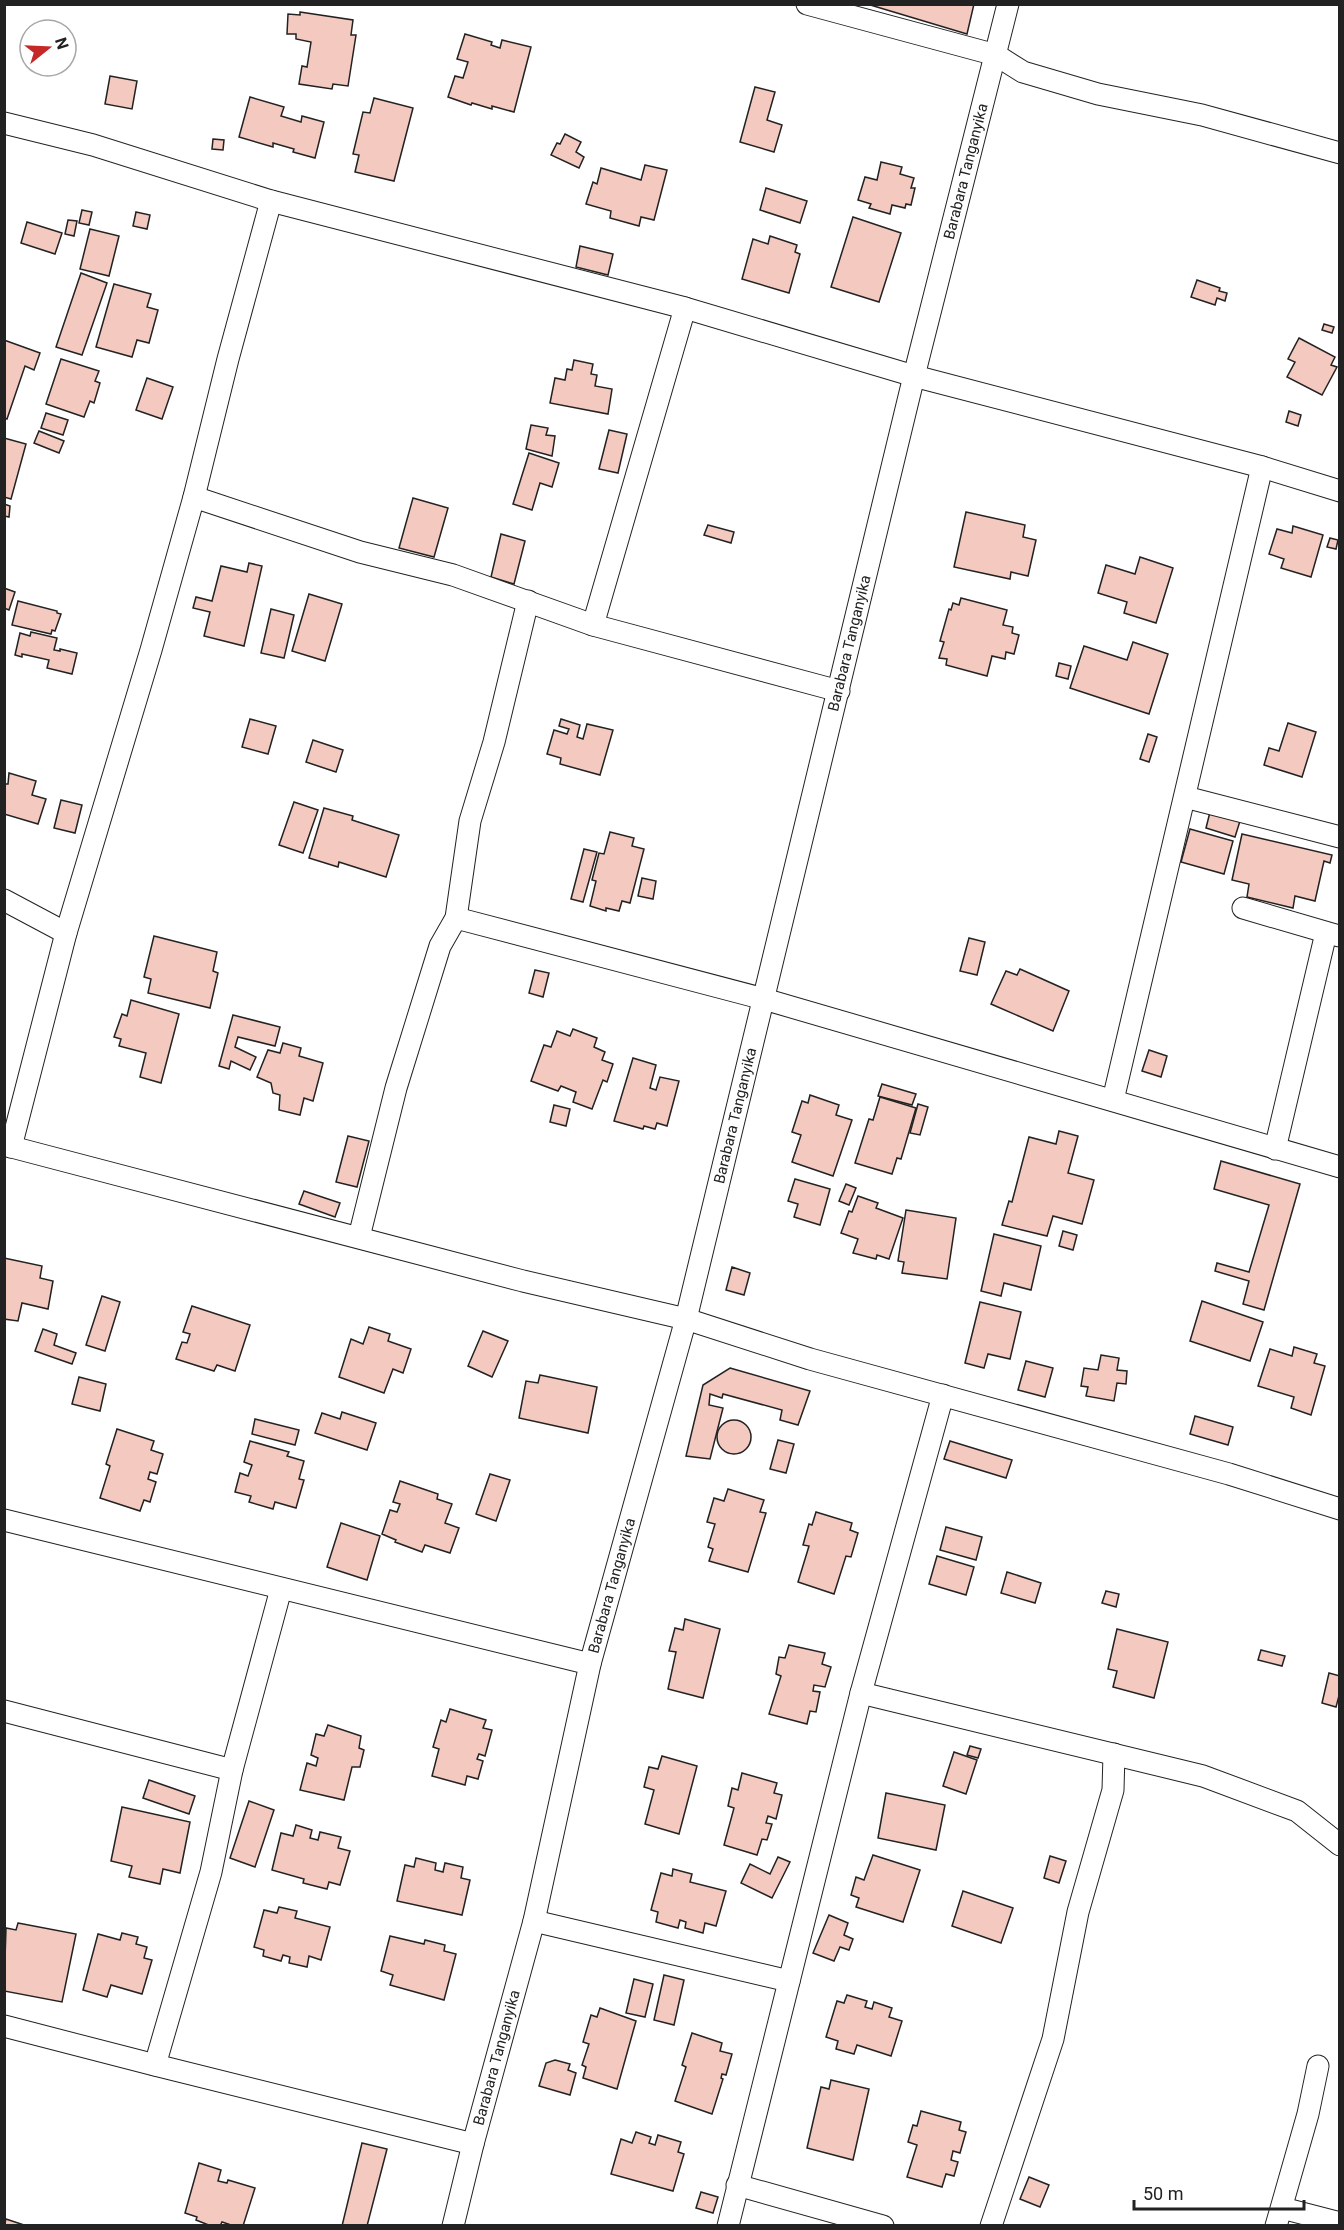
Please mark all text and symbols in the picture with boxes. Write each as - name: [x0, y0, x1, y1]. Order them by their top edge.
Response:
- north arrow: [18, 18, 78, 78]
- text: N: [51, 35, 73, 52]
- street label: Barabara Tanganyika: [940, 101, 992, 241]
- street label: Barabara Tanganyika: [824, 573, 875, 713]
- street label: Barabara Tanganyika: [710, 1046, 760, 1186]
- street label: Barabara Tanganyika: [584, 1516, 639, 1655]
- street label: Barabara Tanganyika: [470, 1988, 524, 2127]
- scale bar: [1134, 2173, 1304, 2211]
- text: 50 m: [1143, 2183, 1183, 2204]

